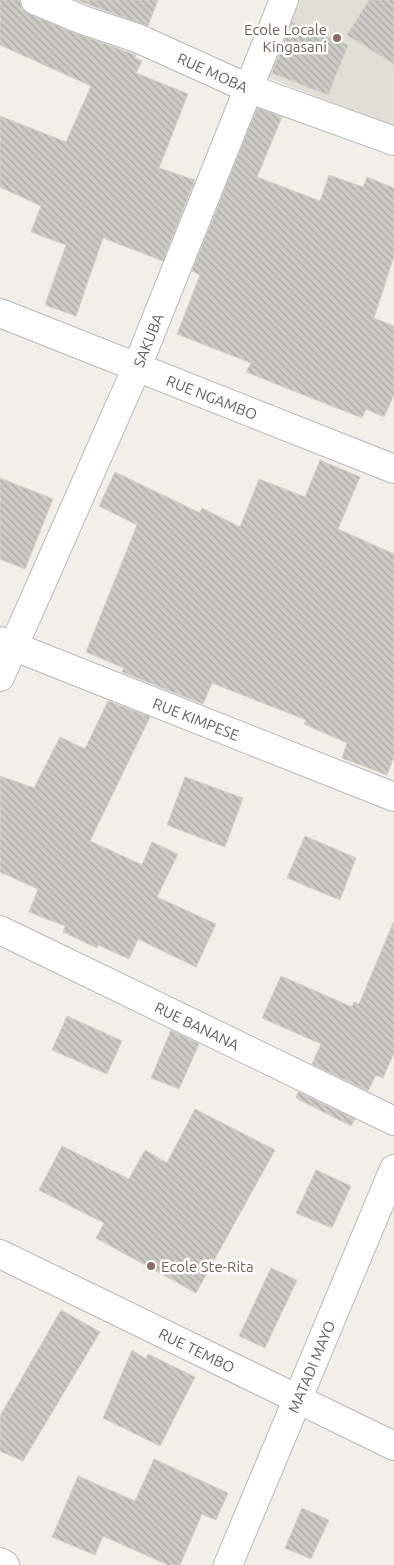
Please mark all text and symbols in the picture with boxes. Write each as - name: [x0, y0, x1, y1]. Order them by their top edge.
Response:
- place label: Ecole Locale Kingasani: [244, 21, 327, 55]
- marker: Ecole Locale Kingasani: [331, 32, 343, 44]
- street label: RUE MOBA: [175, 49, 251, 96]
- street label: SAKUBA: [129, 310, 166, 369]
- street label: RUE NGAMBO: [164, 371, 260, 423]
- street label: RUE KIMPESE: [151, 694, 242, 743]
- street label: RUE BANANA: [152, 998, 242, 1053]
- place label: Ecole Ste-Rita: [161, 1258, 254, 1275]
- marker: Ecole Ste-Rita: [145, 1260, 157, 1272]
- street label: MATADI MAYO: [284, 1318, 338, 1416]
- street label: RUE TEMBO: [156, 1324, 238, 1376]

